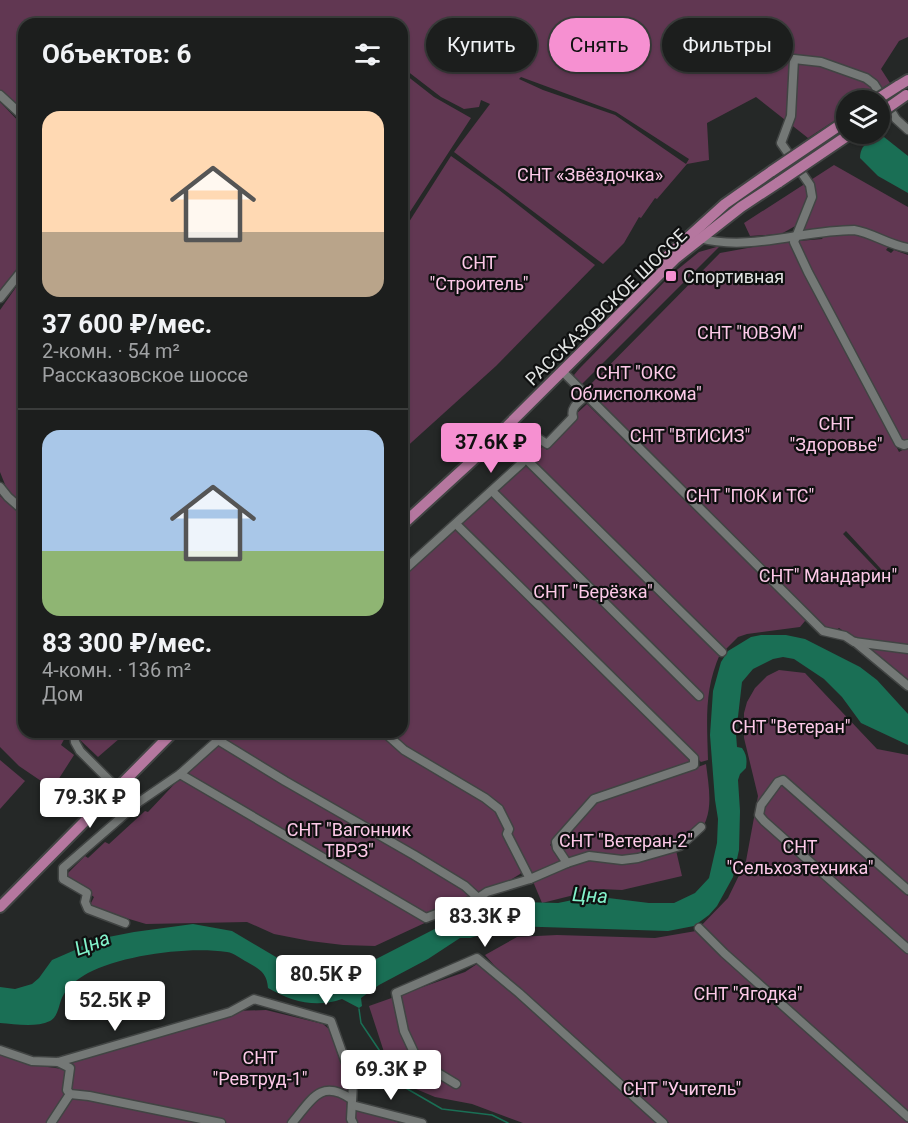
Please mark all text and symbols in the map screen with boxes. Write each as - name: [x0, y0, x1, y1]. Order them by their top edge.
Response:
- chip: Купить: [426, 18, 537, 72]
- chip: Снять: [549, 18, 650, 72]
- chip: Фильтры: [662, 18, 793, 72]
- icon: filters: [351, 38, 384, 71]
- text: Объектов: 6: [42, 39, 191, 69]
- map controls: [836, 90, 890, 144]
- button: layers: [836, 90, 890, 144]
- icon: home: [159, 150, 267, 258]
- park label: СНТ «Звёздочка»: [517, 164, 663, 185]
- street label: РАССКАЗОВСКОЕ ШОССЕ: [521, 224, 691, 390]
- park label: СНТ "Строитель": [429, 252, 529, 294]
- place label: Спортивная: [683, 266, 784, 287]
- marker: Спортивная: [664, 269, 678, 283]
- text: 37 600 ₽/мес.: [42, 309, 212, 339]
- park label: СНТ "ЮВЭМ": [697, 322, 803, 343]
- text: 2-комн. · 54 m²: [42, 339, 180, 363]
- park label: СНТ "ОКС Облисполкома": [570, 362, 702, 404]
- text: Рассказовское шоссе: [42, 363, 248, 387]
- park label: СНТ "Здоровье": [789, 413, 883, 455]
- pin: 37.6K ₽: [436, 423, 546, 474]
- park label: СНТ "ВТИСИЗ": [630, 425, 750, 446]
- text: 37.6K ₽: [455, 430, 527, 454]
- icon: home: [159, 469, 267, 577]
- park label: СНТ "ПОК и ТС": [686, 485, 814, 506]
- park label: СНТ" Мандарин": [759, 565, 897, 586]
- park label: СНТ "Берёзка": [533, 581, 653, 602]
- text: 83 300 ₽/мес.: [42, 628, 212, 658]
- text: 4-комн. · 136 m²: [42, 658, 191, 682]
- text: Дом: [42, 682, 83, 706]
- park label: СНТ "Ветеран": [731, 716, 851, 737]
- pin: 79.3K ₽: [35, 778, 145, 829]
- text: 79.3K ₽: [54, 785, 126, 809]
- park label: СНТ "Вагонник ТВРЗ": [287, 819, 411, 861]
- park label: СНТ "Ветеран-2": [559, 830, 693, 851]
- park label: СНТ "Сельхозтехника": [726, 836, 874, 878]
- water label: Цна: [571, 882, 609, 908]
- pin: 83.3K ₽: [430, 897, 540, 948]
- text: 83.3K ₽: [449, 904, 521, 928]
- water label: Цна: [71, 925, 113, 961]
- pin: 80.5K ₽: [271, 955, 381, 1006]
- text: 80.5K ₽: [290, 962, 362, 986]
- pin: 52.5K ₽: [60, 981, 170, 1032]
- park label: СНТ "Ягодка": [694, 983, 802, 1004]
- text: 52.5K ₽: [79, 988, 151, 1012]
- park label: СНТ "Ревтруд-1": [212, 1047, 308, 1089]
- pin: 69.3K ₽: [336, 1050, 446, 1101]
- text: 69.3K ₽: [355, 1057, 427, 1081]
- park label: СНТ "Учитель": [623, 1078, 741, 1099]

